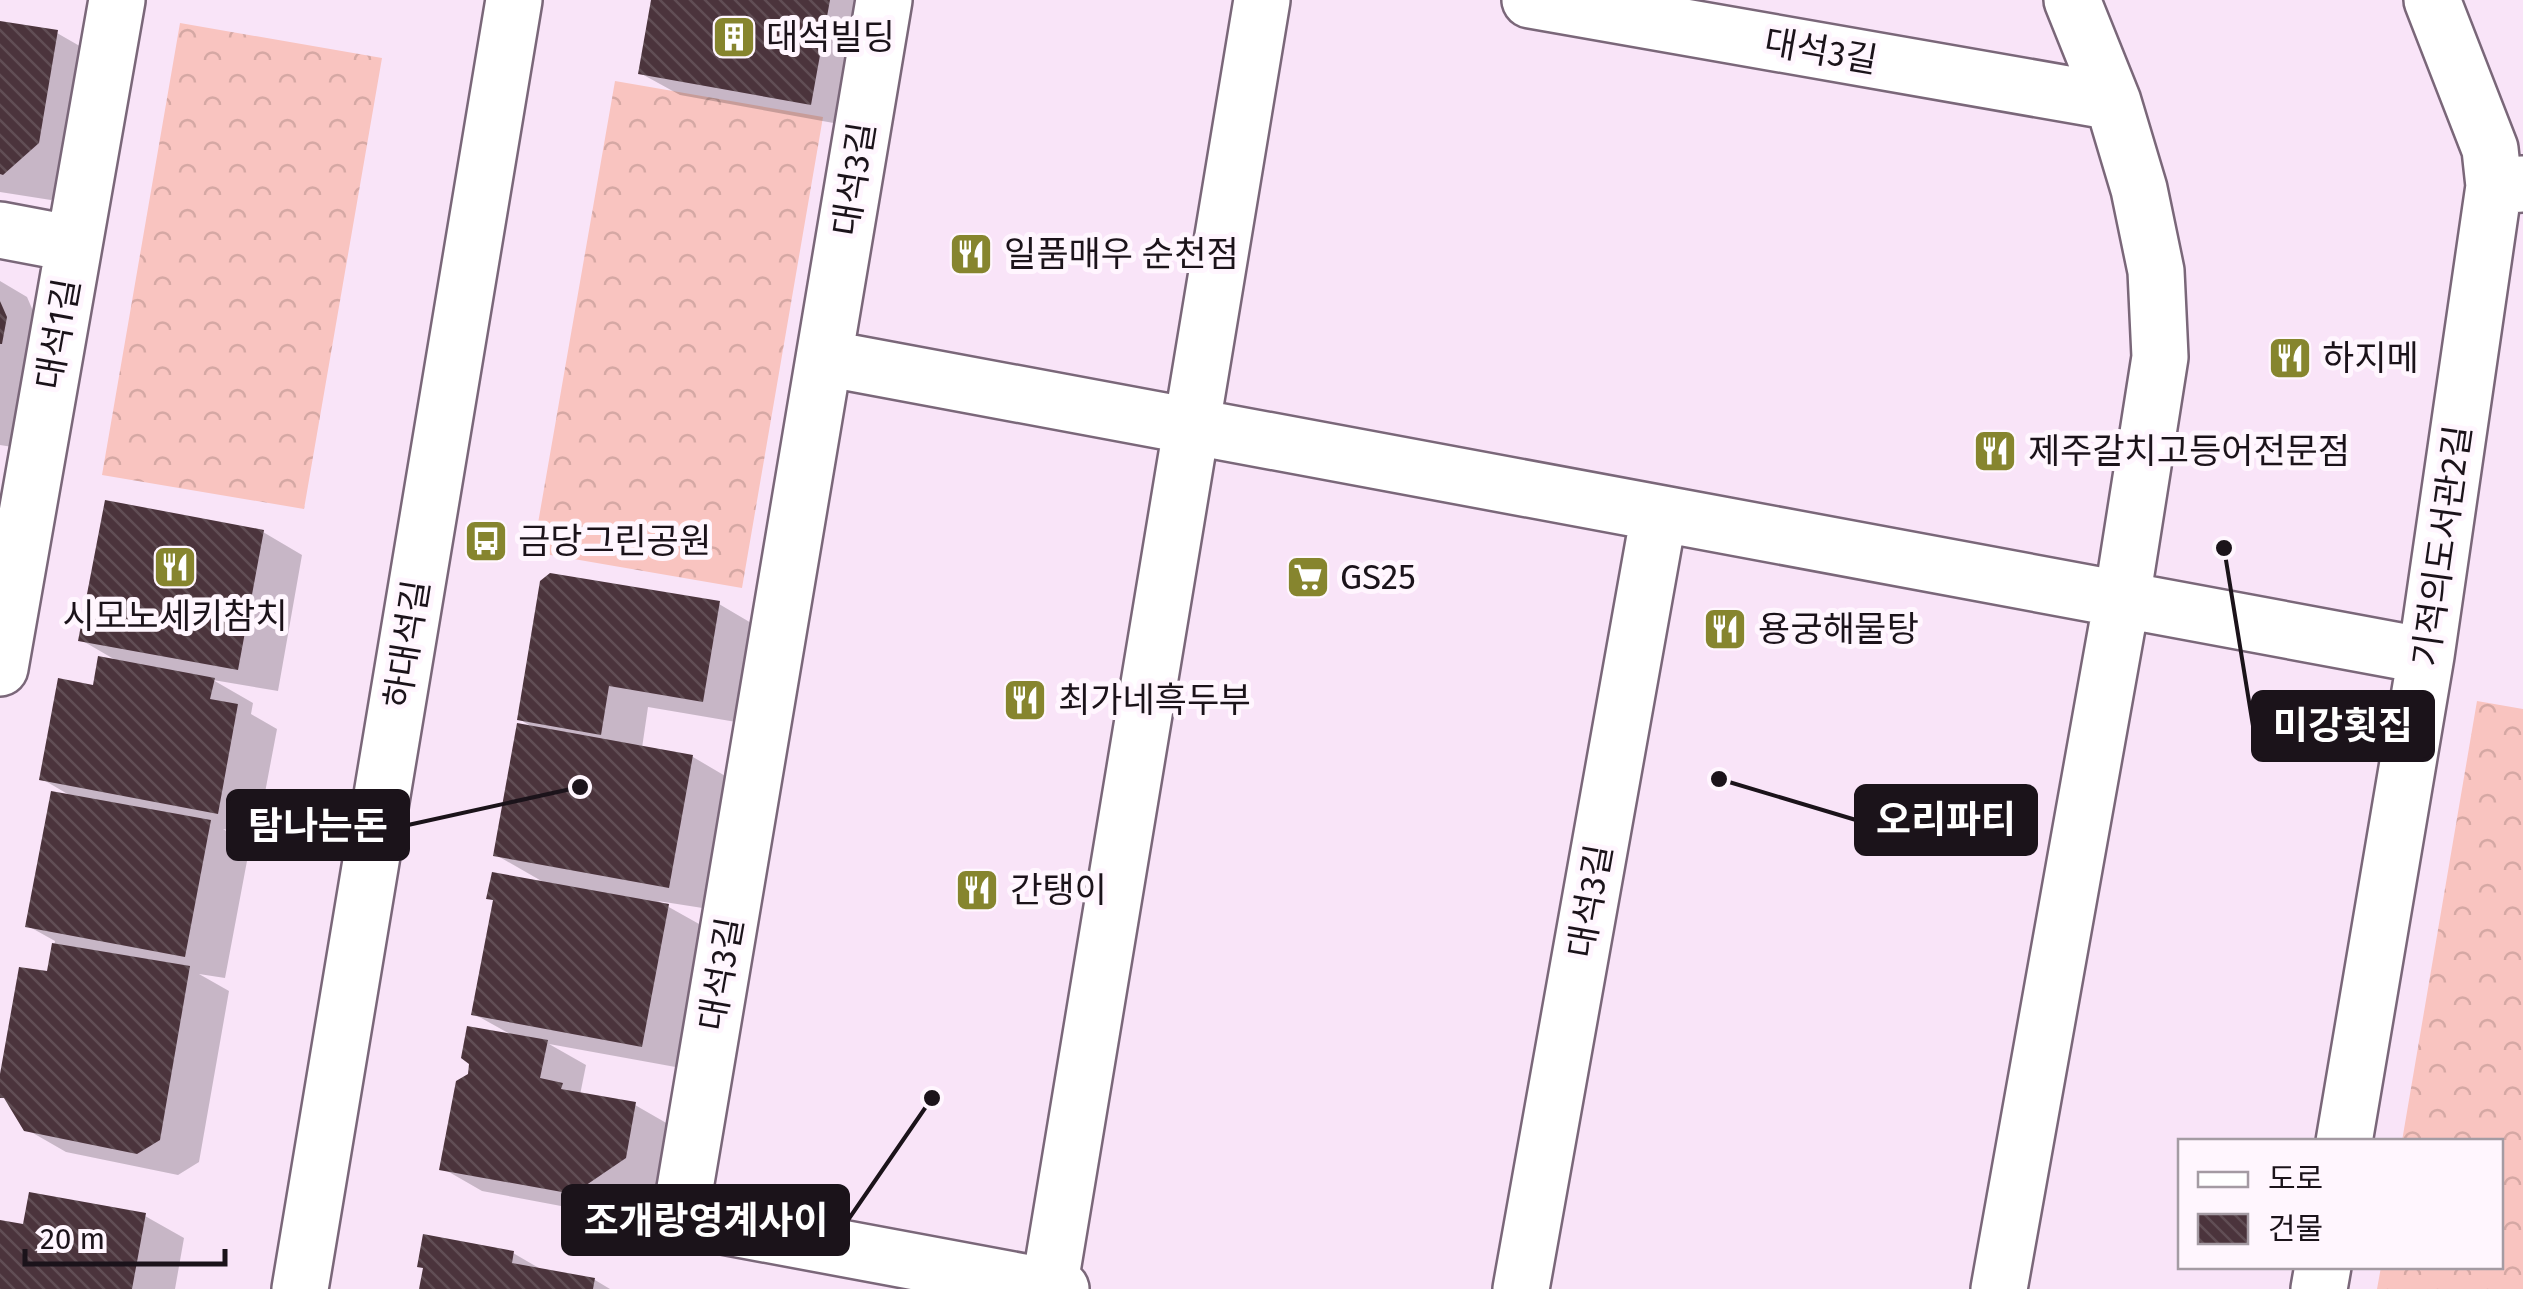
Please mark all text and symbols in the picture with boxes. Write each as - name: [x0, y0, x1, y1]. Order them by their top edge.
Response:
- building icon: 대석빌딩: [711, 14, 757, 60]
- place label: 대석빌딩: [766, 16, 895, 58]
- street label: 대석3길: [1761, 20, 1881, 82]
- street label: 대석3길: [824, 119, 884, 239]
- restaurant icon: 일품매우 순천점: [948, 231, 994, 277]
- place label: 일품매우 순천점: [1004, 233, 1239, 275]
- street label: 대석1길: [28, 275, 88, 393]
- restaurant icon: 하지메: [2267, 335, 2313, 381]
- place label: 하지메: [2322, 337, 2419, 379]
- street label: 기적의도서관2길: [2404, 423, 2480, 669]
- restaurant icon: 제주갈치고등어전문점: [1972, 428, 2018, 474]
- place label: 제주갈치고등어전문점: [2028, 430, 2350, 472]
- bus stop icon: 금당그린공원: [463, 518, 509, 564]
- place label: 금당그린공원: [518, 520, 711, 562]
- restaurant icon: 시모노세키참치: [152, 544, 198, 590]
- supermarket icon: GS25: [1285, 554, 1331, 600]
- place label: GS25: [1340, 556, 1416, 598]
- street label: 하대석길: [376, 577, 438, 711]
- place label: 시모노세키참치: [62, 595, 288, 637]
- restaurant icon: 용궁해물탕: [1702, 606, 1748, 652]
- place label: 용궁해물탕: [1758, 608, 1919, 650]
- restaurant icon: 최가네흑두부: [1002, 677, 1048, 723]
- place label: 최가네흑두부: [1058, 679, 1251, 721]
- callout: 미강횟집: [2253, 692, 2433, 760]
- text: 미강횟집: [2273, 703, 2413, 749]
- callout: 오리파티: [1856, 786, 2036, 854]
- callout: 탐나는돈: [228, 791, 408, 859]
- text: 오리파티: [1876, 797, 2016, 843]
- text: 탐나는돈: [248, 803, 388, 849]
- street label: 대석3길: [1559, 841, 1621, 961]
- restaurant icon: 간탱이: [954, 867, 1000, 913]
- place label: 간탱이: [1010, 869, 1107, 911]
- street label: 대석3길: [690, 914, 752, 1034]
- legend: [2178, 1139, 2503, 1269]
- text: 도로: [2268, 1161, 2323, 1197]
- callout: 조개랑영계사이: [563, 1186, 848, 1254]
- text: 조개랑영계사이: [584, 1198, 828, 1244]
- scale bar: [25, 1204, 225, 1266]
- text: 건물: [2268, 1211, 2323, 1247]
- text: 20 m: [40, 1221, 105, 1257]

